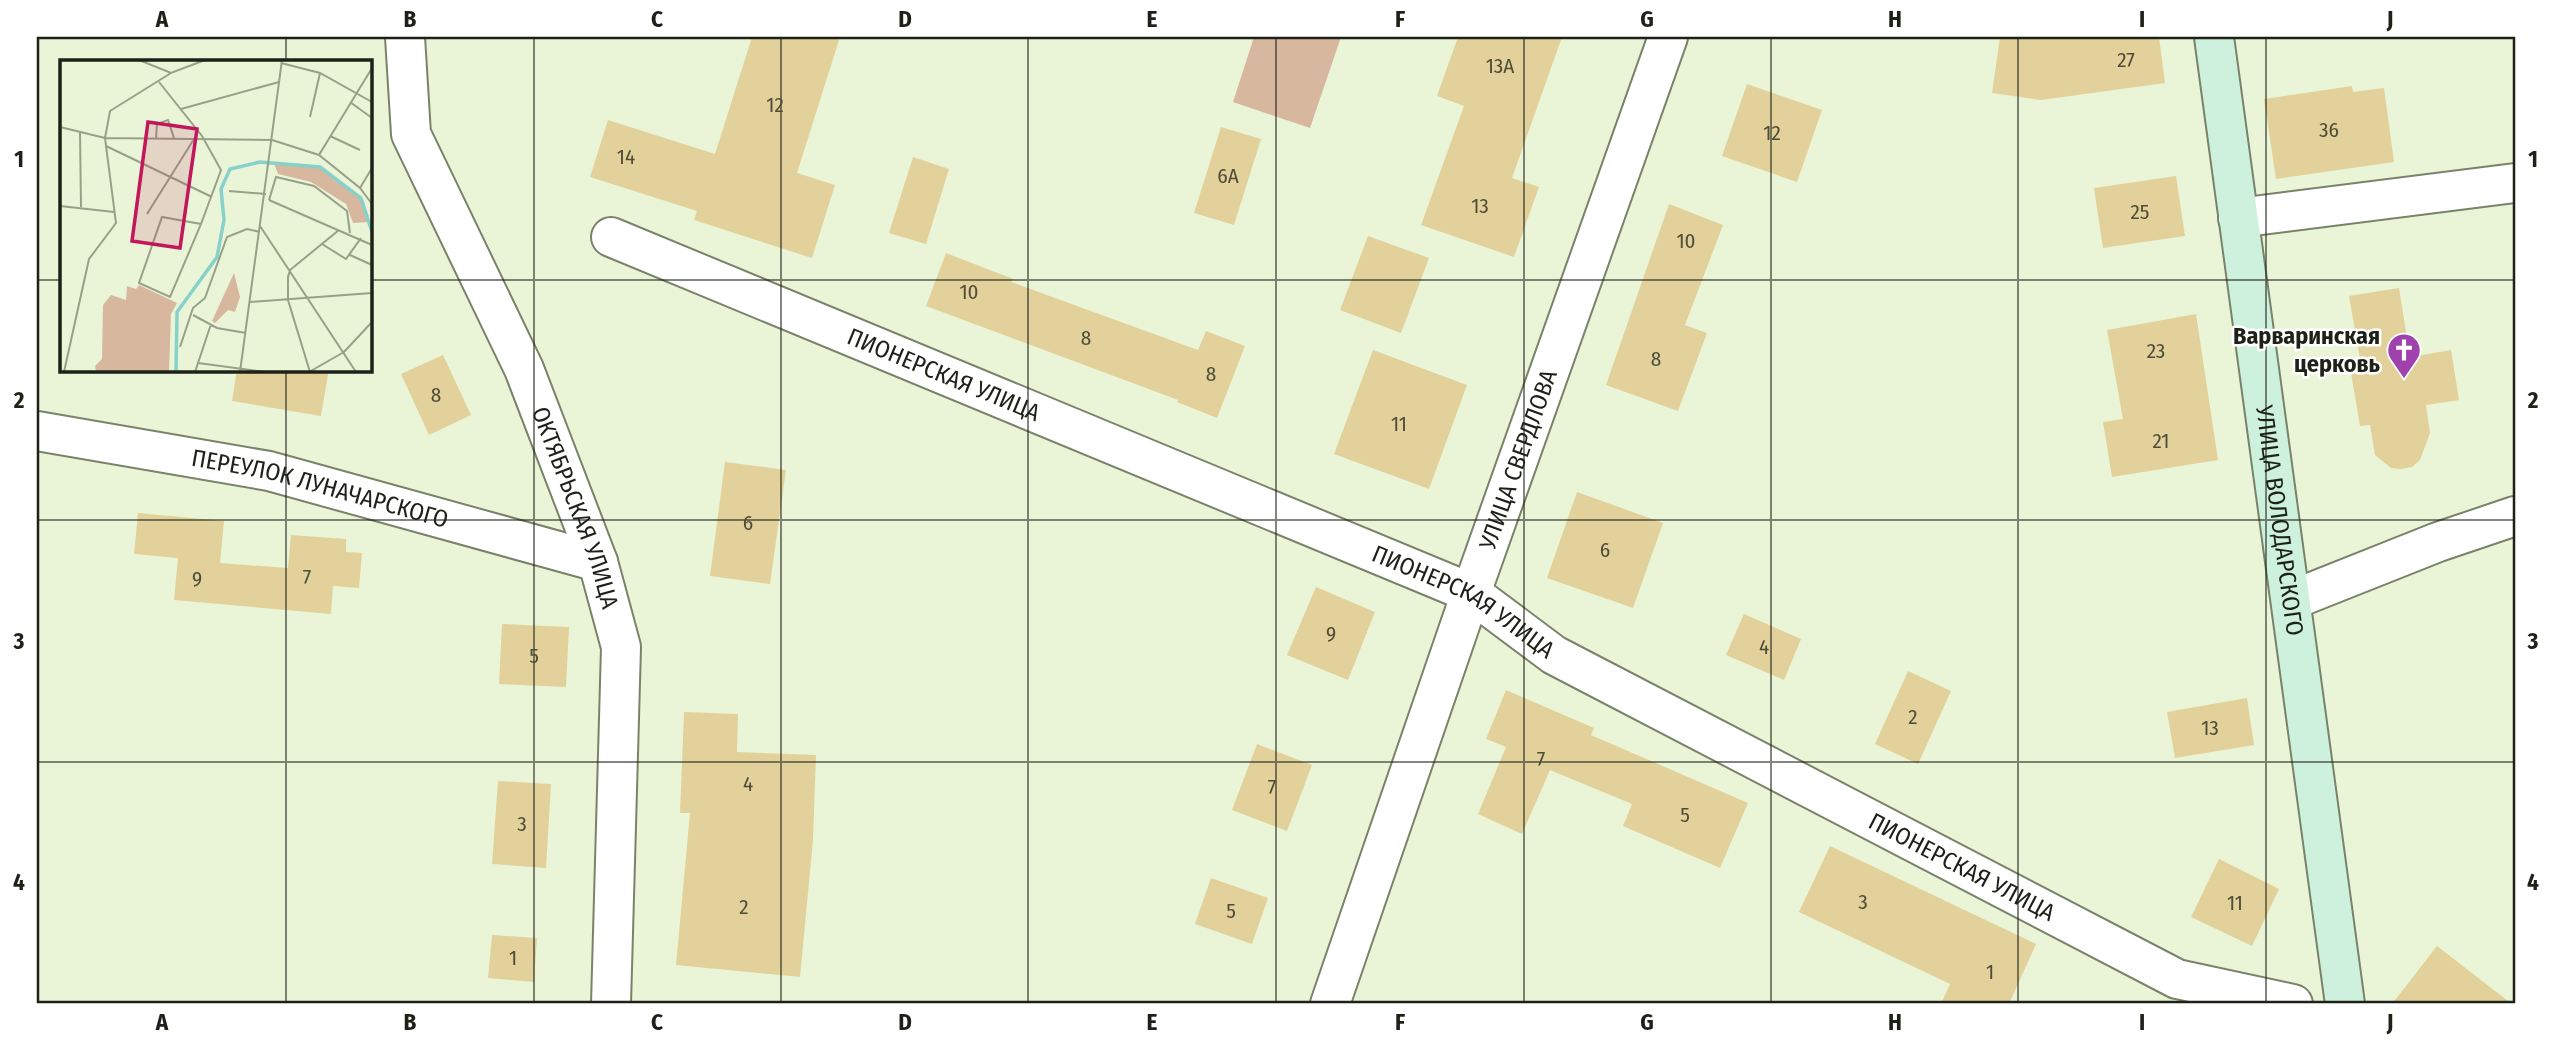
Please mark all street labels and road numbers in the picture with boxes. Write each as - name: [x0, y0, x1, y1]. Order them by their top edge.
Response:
- street label: ПИОНЕРСКАЯ УЛИЦА: [843, 322, 1044, 427]
- street label: УЛИЦА СВЕРДЛОВА: [1473, 366, 1563, 554]
- street label: ОКТЯБРЬСКАЯ УЛИЦА: [526, 403, 624, 612]
- street label: УЛИЦА ВОЛОДАРСКОГО: [2250, 403, 2309, 638]
- street label: ПЕРЕУЛОК ЛУНАЧАРСКОГО: [189, 444, 451, 534]
- street label: ПИОНЕРСКАЯ УЛИЦА: [1368, 540, 1560, 664]
- street label: ПИОНЕРСКАЯ УЛИЦА: [1864, 807, 2060, 927]

